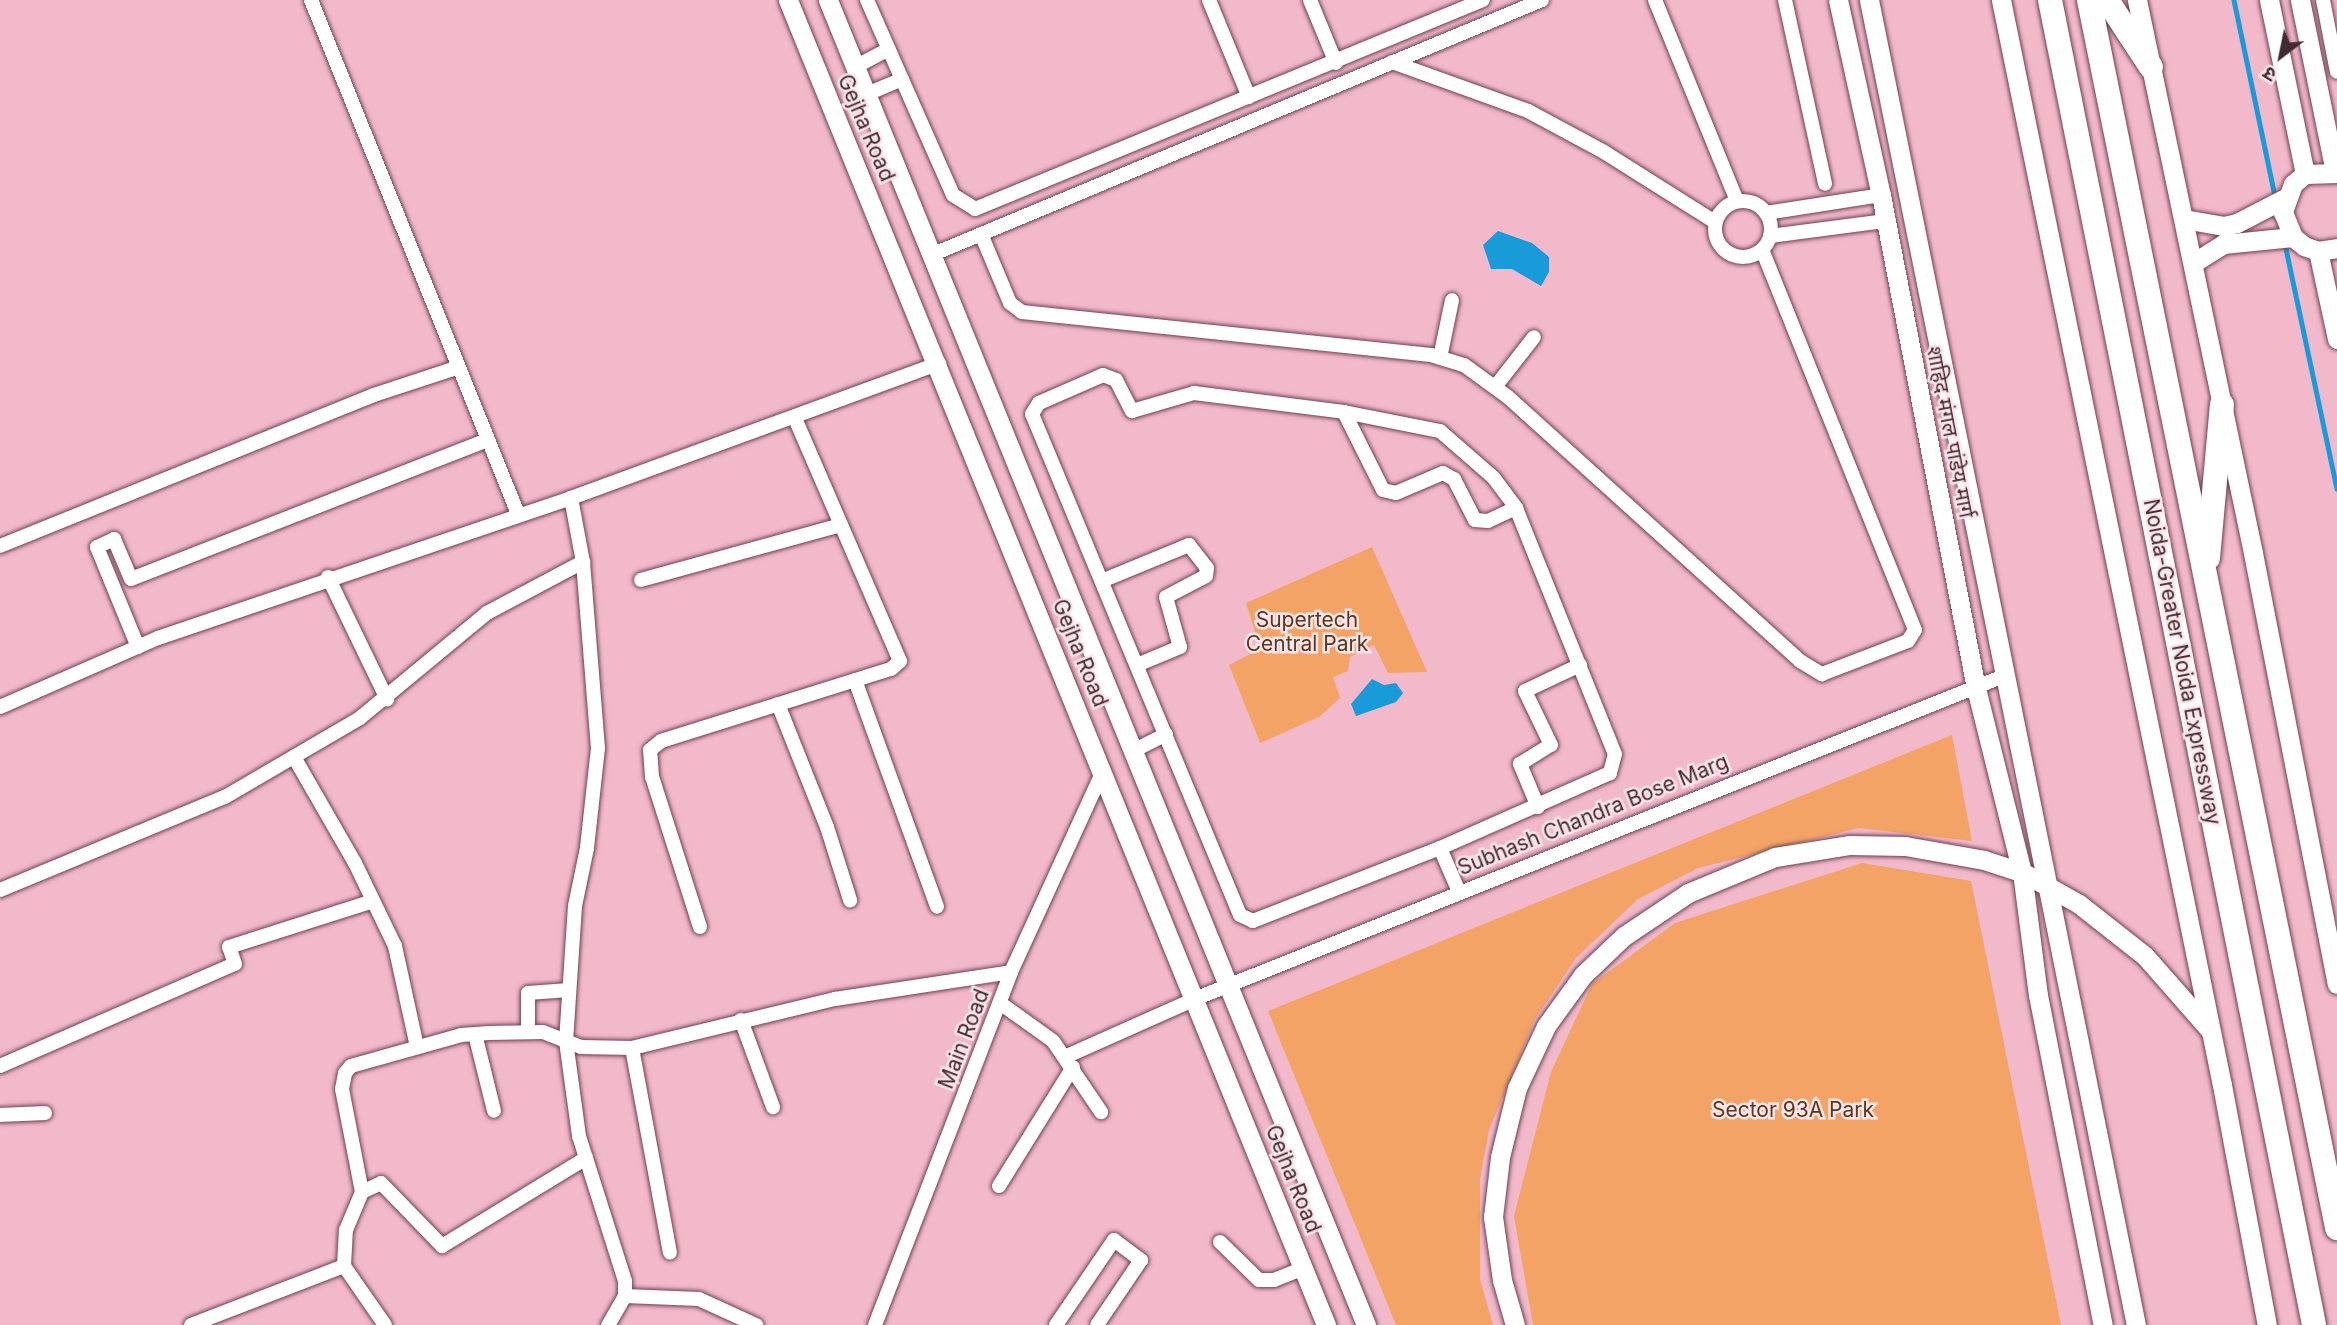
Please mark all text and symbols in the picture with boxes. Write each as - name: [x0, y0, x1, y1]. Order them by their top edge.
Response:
- north arrow: [2246, 21, 2316, 91]
- text: उ: [2259, 62, 2280, 87]
- street label: Gejha Road: [832, 71, 900, 185]
- street label: शाहिद मंगल पांडेय मार्ग: [1921, 344, 1979, 520]
- street label: Noida-Greater Noida Expressway: [2138, 497, 2226, 827]
- street label: Gejha Road: [1047, 596, 1113, 710]
- park label: Supertech Central Park: [1246, 607, 1368, 657]
- street label: Subhash Chandra Bose Marg: [1454, 749, 1732, 881]
- street label: Main Road: [933, 986, 995, 1092]
- park label: Sector 93A Park: [1712, 1097, 1874, 1123]
- street label: Gejha Road: [1260, 1122, 1326, 1236]

